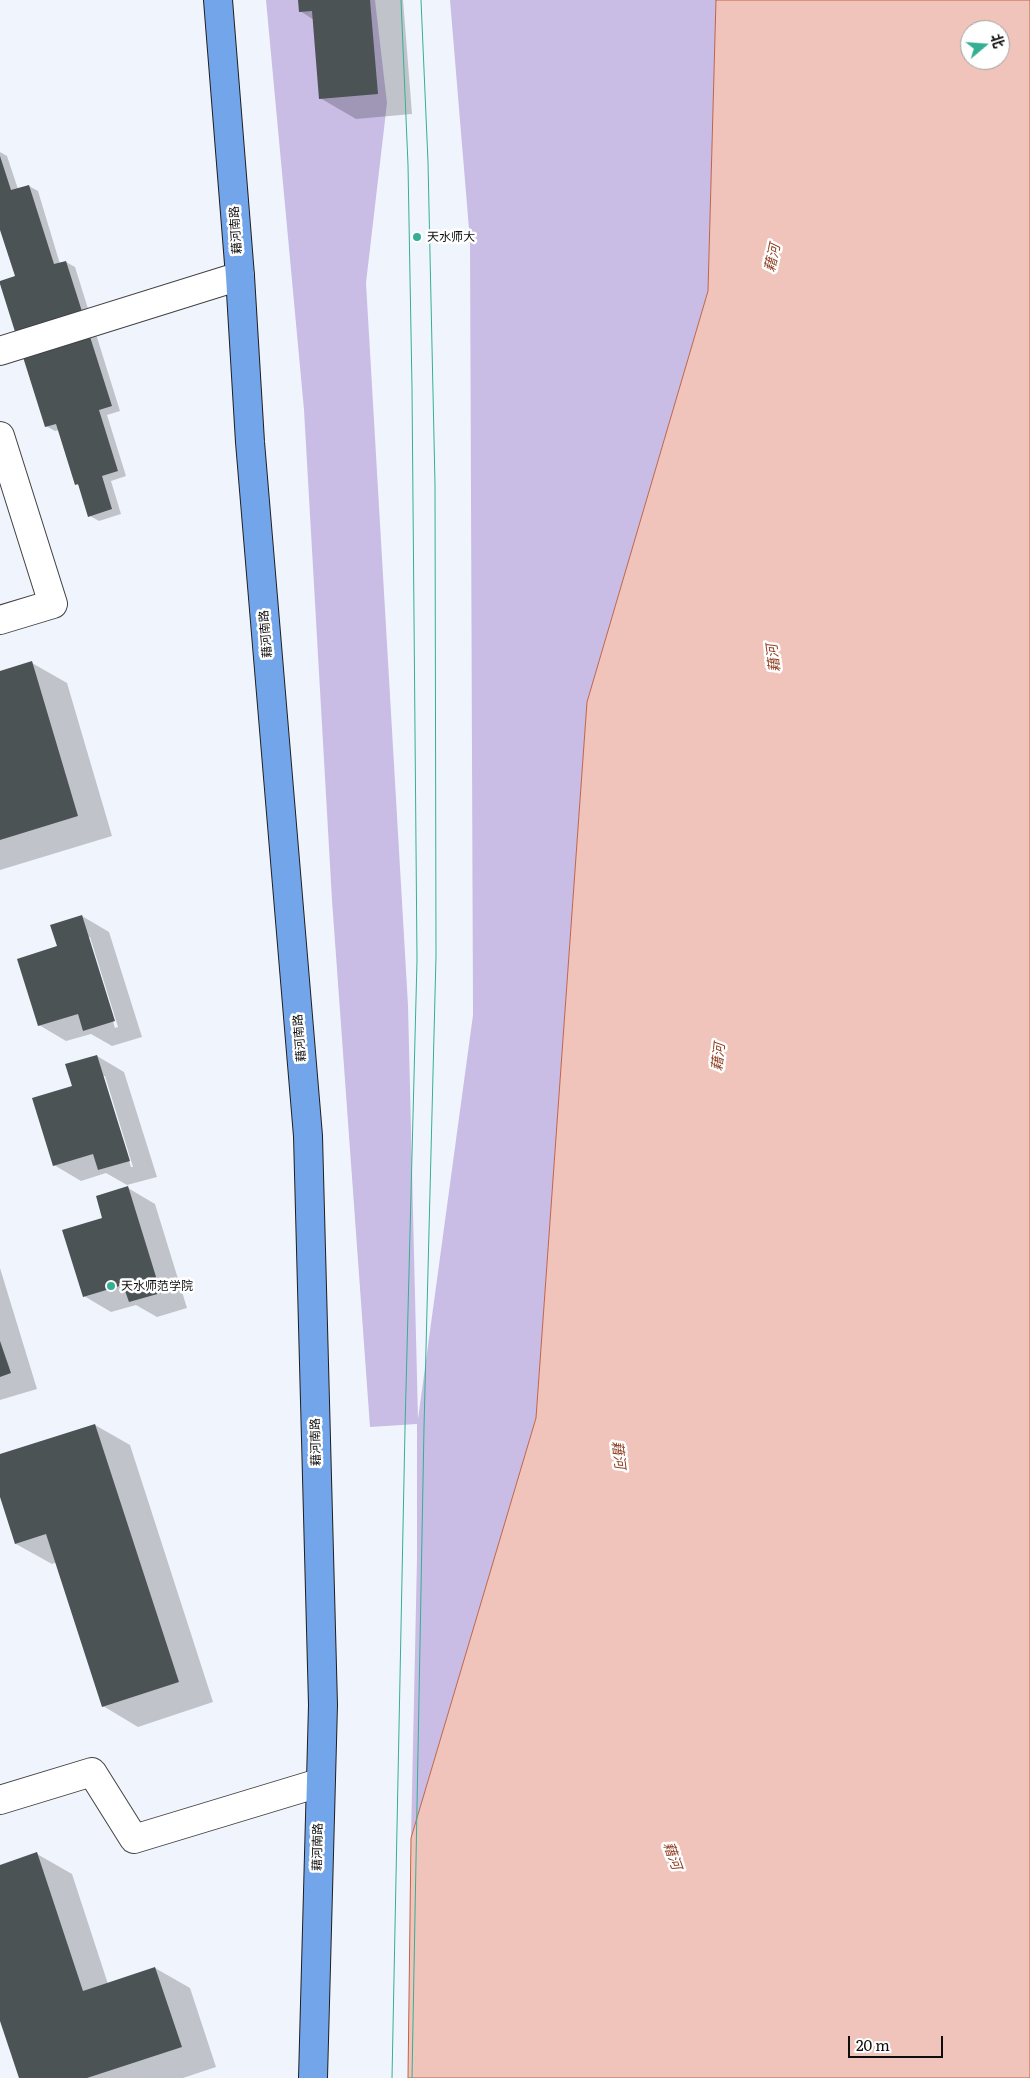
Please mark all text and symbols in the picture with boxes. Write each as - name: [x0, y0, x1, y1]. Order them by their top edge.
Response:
- north arrow: [960, 20, 1010, 70]
- text: 北: [987, 31, 1010, 50]
- street label: 藉河南路: [227, 206, 245, 254]
- place label: 天水师大: [427, 230, 475, 244]
- marker: 天水师大: [411, 231, 423, 243]
- water label: 藉河: [762, 243, 784, 273]
- street label: 藉河南路: [257, 609, 275, 659]
- water label: 藉河: [764, 643, 784, 673]
- street label: 藉河南路: [291, 1013, 309, 1063]
- water label: 藉河: [709, 1042, 729, 1072]
- place label: 天水师范学院: [121, 1279, 193, 1293]
- marker: 天水师范学院: [105, 1280, 117, 1292]
- street label: 藉河南路: [308, 1418, 324, 1466]
- water label: 藉河: [608, 1440, 628, 1470]
- street label: 藉河南路: [310, 1823, 326, 1871]
- water label: 藉河: [659, 1840, 685, 1872]
- scale bar: [850, 2026, 945, 2058]
- text: 20 m: [856, 2033, 890, 2056]

